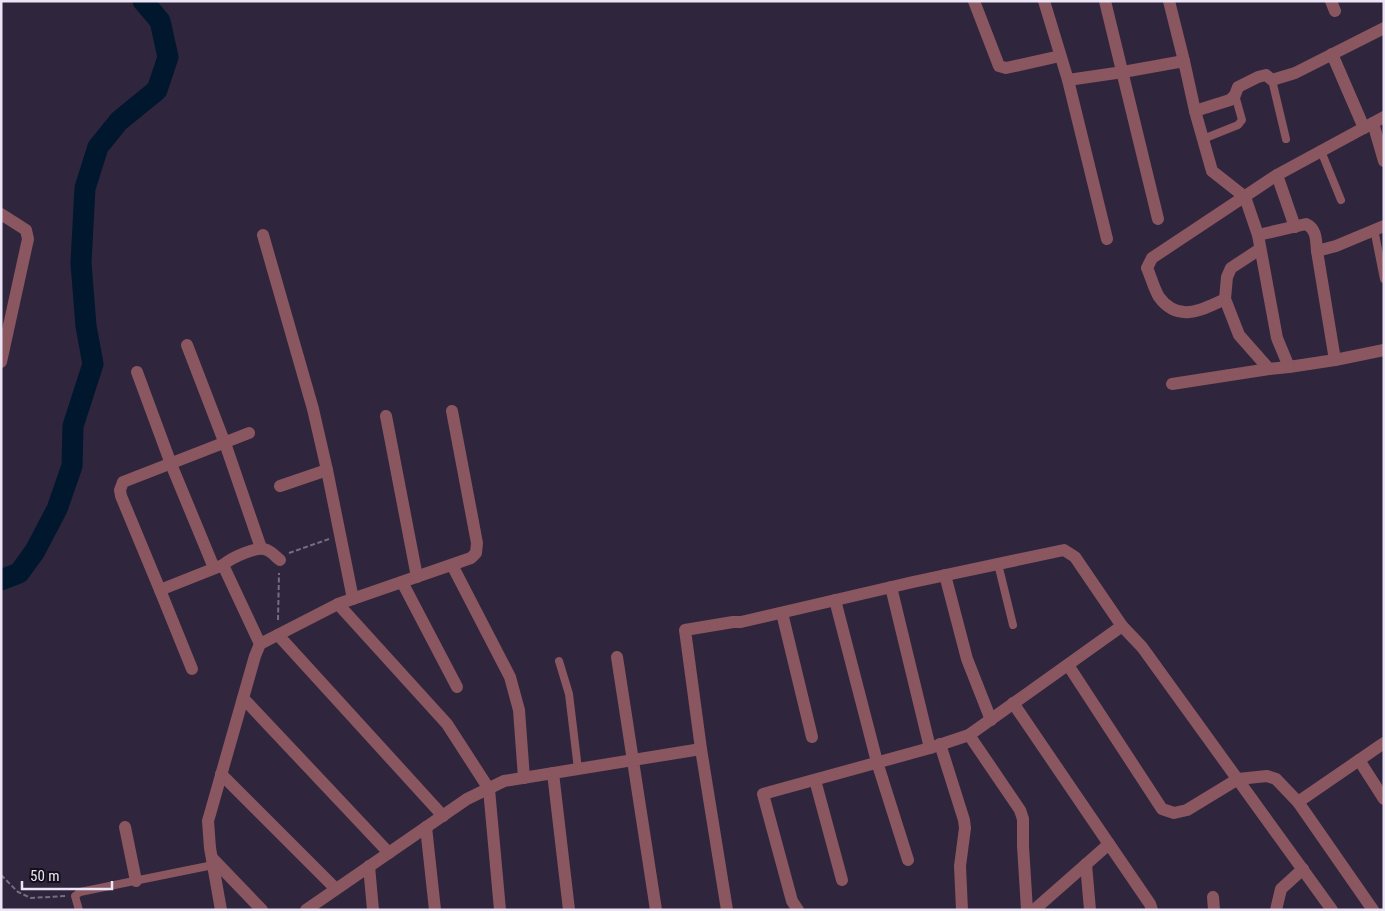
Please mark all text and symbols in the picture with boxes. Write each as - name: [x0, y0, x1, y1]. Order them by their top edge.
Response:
- scale bar: [22, 858, 112, 890]
- text: 50 m: [30, 867, 60, 885]

